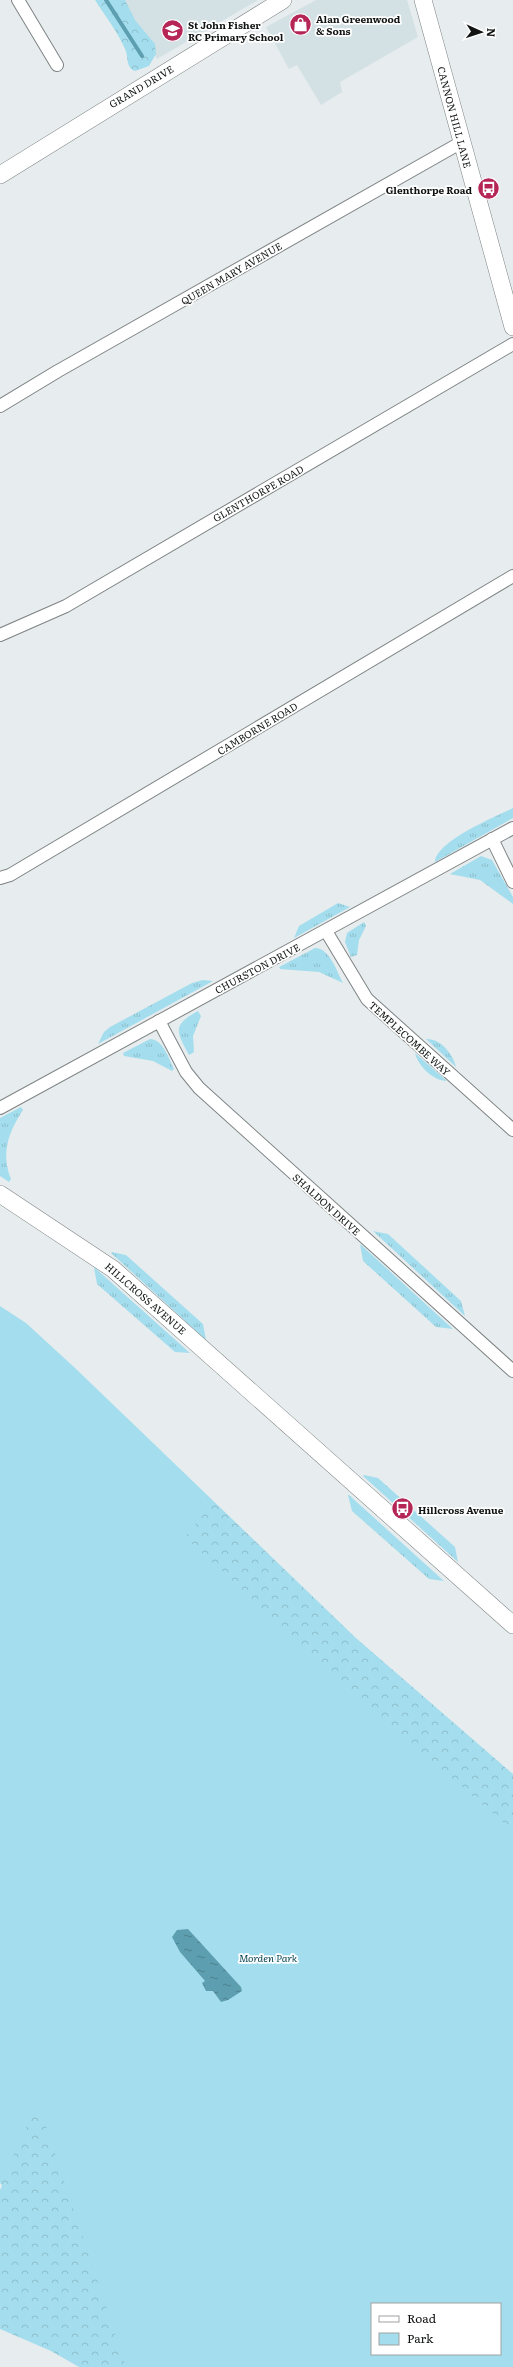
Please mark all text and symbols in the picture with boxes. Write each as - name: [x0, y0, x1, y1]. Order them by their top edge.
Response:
- shop icon: Alan Greenwood & Sons: [287, 11, 313, 37]
- place label: Alan Greenwood & Sons: [316, 11, 401, 38]
- north arrow: [461, 12, 501, 52]
- school or university icon: St John Fisher RC Primary School: [159, 17, 185, 43]
- place label: St John Fisher RC Primary School: [188, 17, 284, 44]
- text: N: [484, 28, 500, 38]
- street label: GRAND DRIVE: [106, 61, 176, 111]
- street label: CANNON HILL LANE: [434, 65, 476, 169]
- bus stop icon: Glenthorpe Road: [475, 176, 501, 202]
- place label: Glenthorpe Road: [386, 182, 472, 197]
- street label: QUEEN MARY AVENUE: [178, 238, 284, 308]
- street label: GLENTHORPE ROAD: [210, 461, 306, 525]
- street label: CAMBORNE ROAD: [214, 698, 300, 758]
- street label: CHURSTON DRIVE: [212, 939, 302, 997]
- street label: TEMPLECOMBE WAY: [366, 997, 454, 1079]
- street label: SHALDON DRIVE: [290, 1170, 364, 1238]
- street label: HILLCROSS AVENUE: [102, 1258, 190, 1338]
- bus stop icon: Hillcross Avenue: [389, 1496, 415, 1522]
- place label: Hillcross Avenue: [418, 1502, 504, 1517]
- park label: Morden Park: [239, 1950, 298, 1965]
- legend: [371, 2303, 501, 2355]
- text: Road: [407, 2309, 437, 2327]
- text: Park: [407, 2329, 434, 2347]

